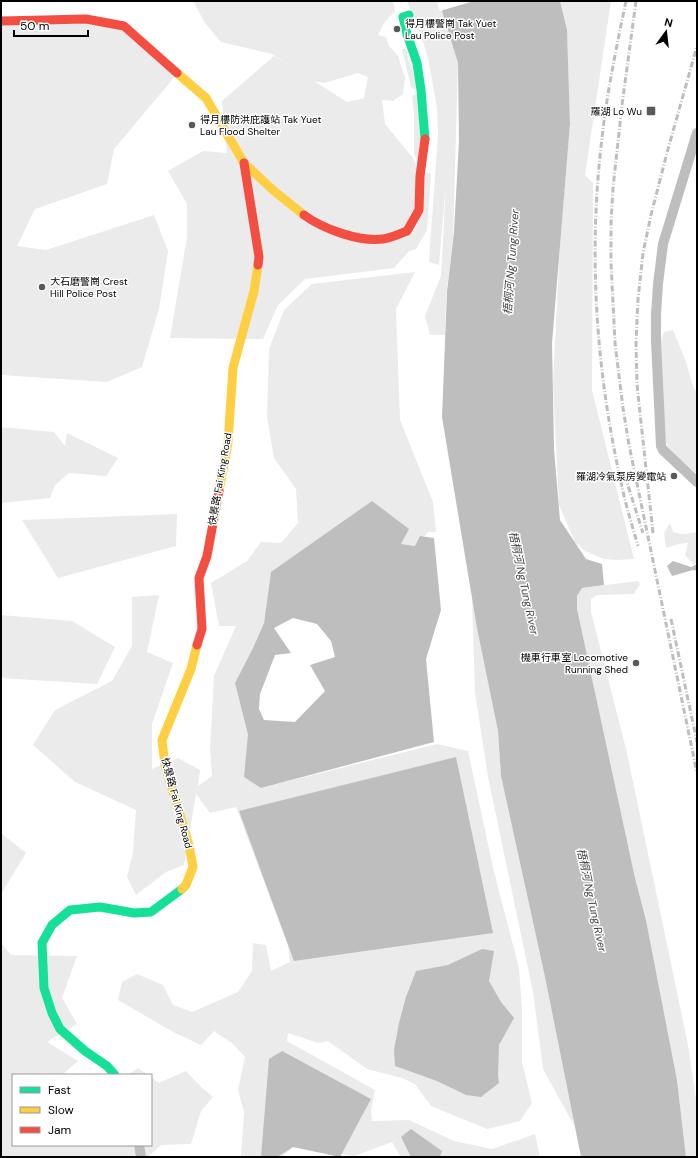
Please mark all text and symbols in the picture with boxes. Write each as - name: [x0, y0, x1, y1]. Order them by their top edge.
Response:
- scale bar: [14, 12, 88, 38]
- north arrow: [646, 12, 686, 52]
- text: N: [663, 15, 674, 30]
- place label: 得月樓警崗 Tak Yuet Lau Police Post: [405, 17, 496, 42]
- text: 50 m: [20, 18, 49, 34]
- marker: 得月樓警崗 Tak Yuet Lau Police Post: [392, 24, 402, 34]
- place label: 羅湖 Lo Wu: [590, 105, 642, 118]
- marker: 羅湖 Lo Wu: [645, 105, 657, 117]
- place label: 得月樓防洪庇護站 Tak Yuet Lau Flood Shelter: [200, 113, 321, 138]
- marker: 得月樓防洪庇護站 Tak Yuet Lau Flood Shelter: [187, 120, 197, 130]
- water label: 梧桐河 Ng Tung River: [500, 208, 522, 315]
- place label: 大石磨警崗 Crest Hill Police Post: [50, 275, 128, 300]
- marker: 大石磨警崗 Crest Hill Police Post: [37, 282, 47, 292]
- street label: 快景路 Fai King Road: [205, 432, 235, 526]
- place label: 羅湖冷氣泵房變電站: [576, 470, 666, 483]
- marker: 羅湖冷氣泵房變電站: [669, 471, 679, 481]
- water label: 梧桐河 Ng Tung River: [506, 530, 542, 637]
- place label: 機車行車室 Locomotive Running Shed: [521, 651, 628, 676]
- marker: 機車行車室 Locomotive Running Shed: [631, 658, 641, 668]
- street label: 快景路 Fai King Road: [159, 756, 195, 850]
- water label: 梧桐河 Ng Tung River: [574, 847, 610, 954]
- legend: [12, 1074, 152, 1146]
- text: Fast: [48, 1082, 71, 1098]
- text: Slow: [48, 1102, 74, 1118]
- text: Jam: [48, 1122, 71, 1138]

